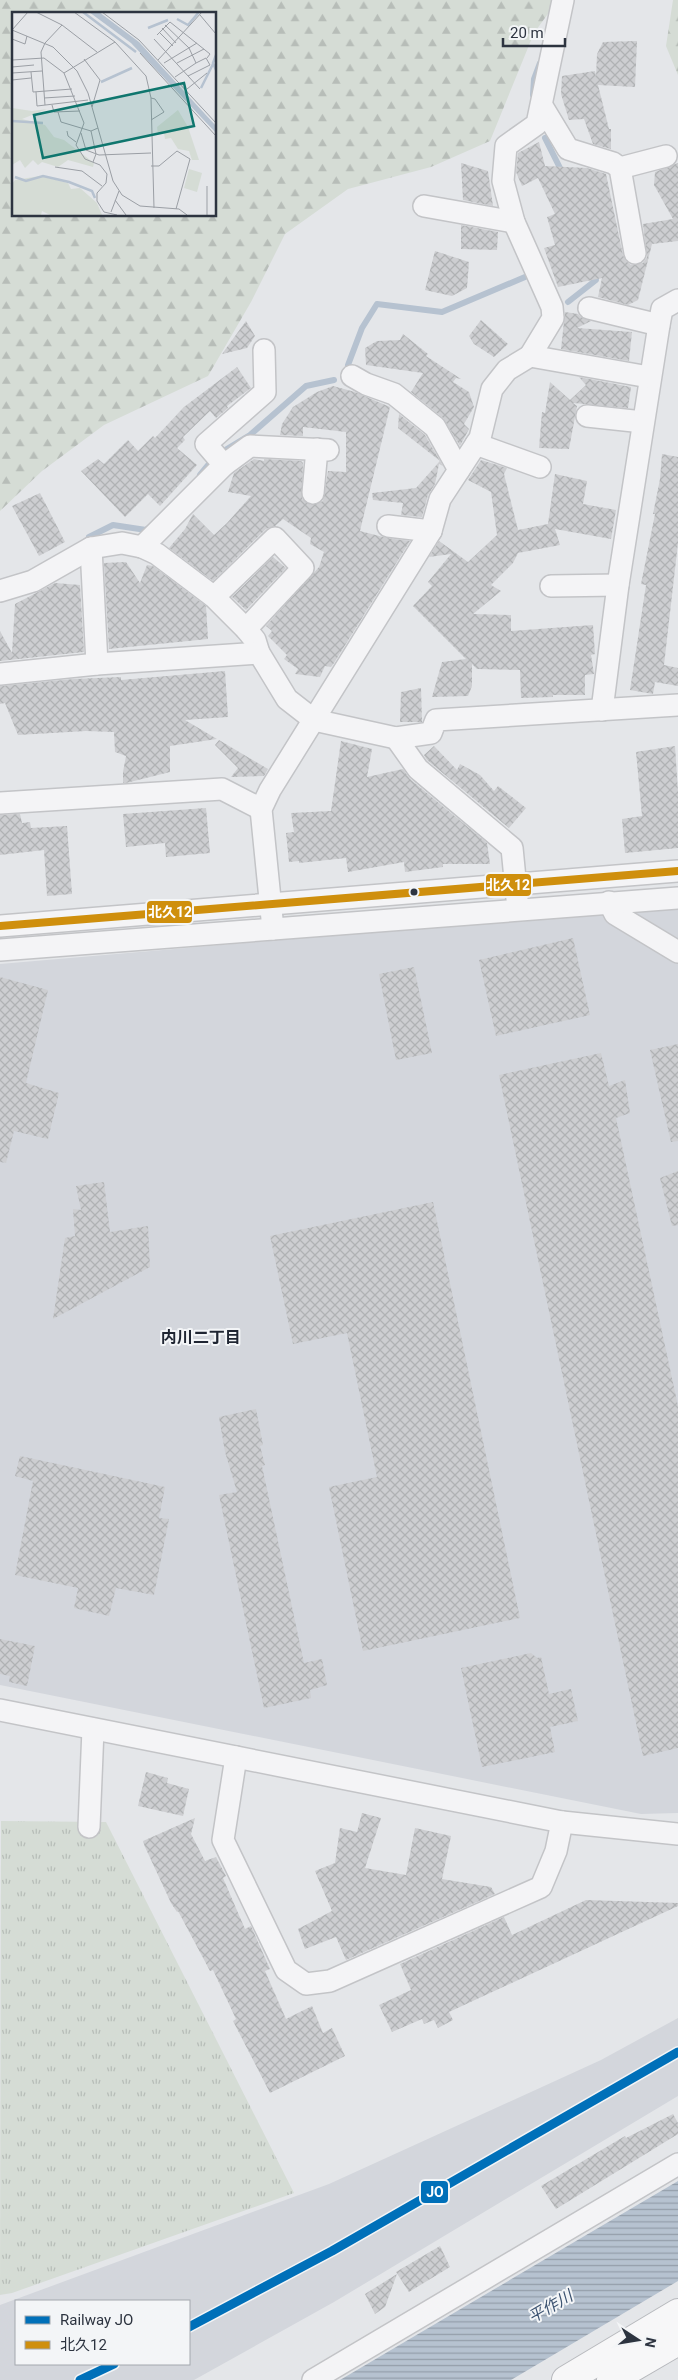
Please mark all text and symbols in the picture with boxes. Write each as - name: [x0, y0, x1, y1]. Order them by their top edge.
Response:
- inset map: [12, 12, 216, 216]
- scale bar: [503, 15, 566, 47]
- text: 20 m: [510, 24, 544, 42]
- line badge: 北久12: [485, 873, 532, 897]
- text: 北久12: [486, 877, 530, 893]
- unlabelled marker: [409, 887, 419, 897]
- line badge: 北久12: [146, 900, 193, 924]
- text: 北久12: [148, 904, 192, 920]
- district label: 内川二丁目: [161, 1328, 241, 1347]
- line badge: JO: [420, 2180, 449, 2204]
- text: JO: [426, 2184, 444, 2200]
- water label: 平作川: [525, 2285, 578, 2327]
- legend: [15, 2300, 190, 2365]
- text: Railway JO: [60, 2311, 133, 2329]
- north arrow: [613, 2315, 663, 2365]
- text: 北久12: [60, 2336, 107, 2354]
- text: N: [642, 2336, 660, 2349]

